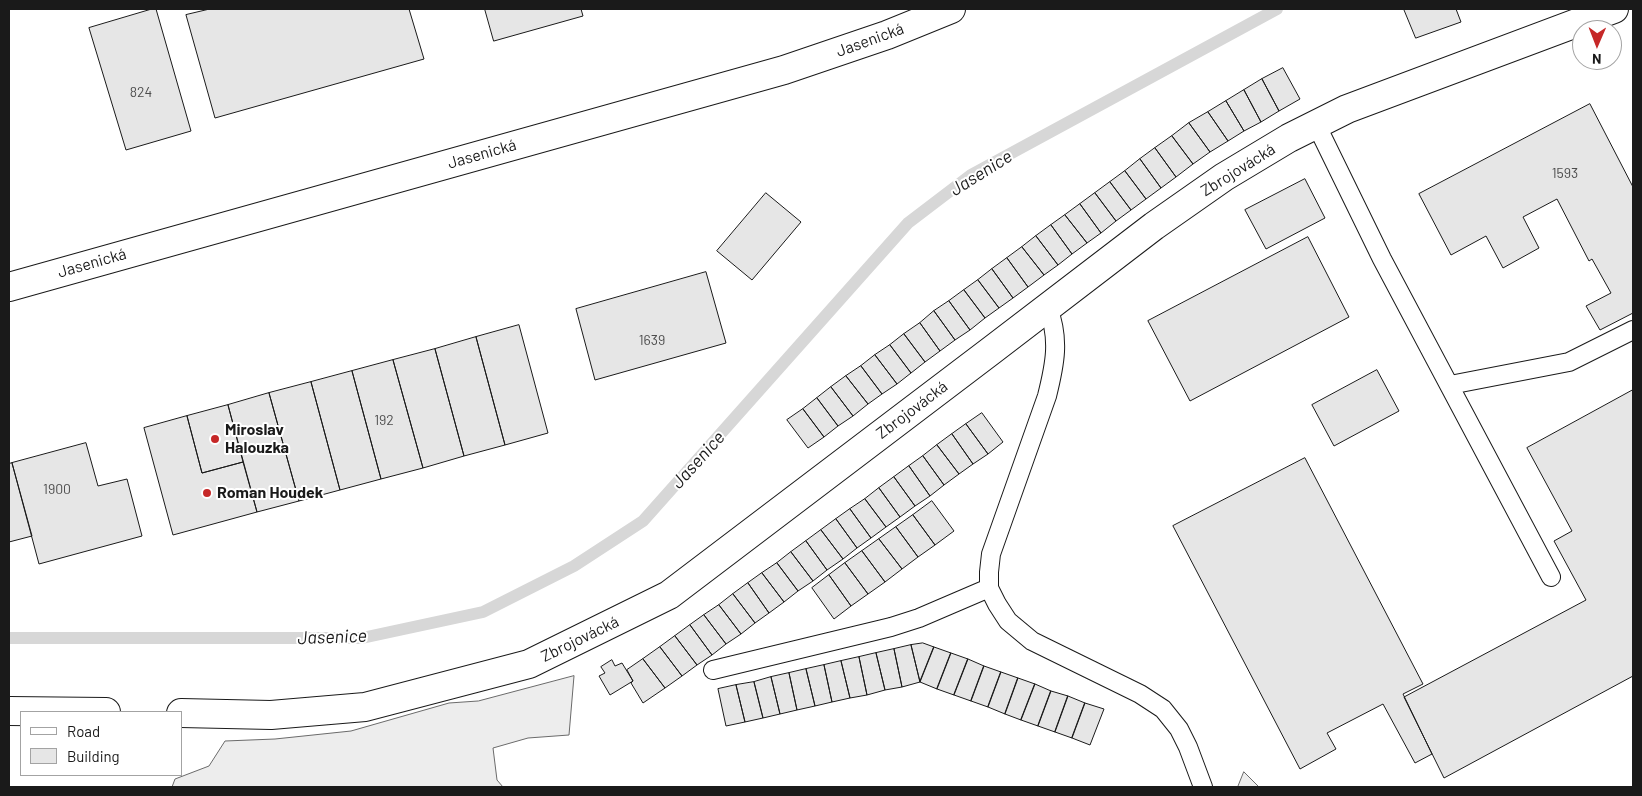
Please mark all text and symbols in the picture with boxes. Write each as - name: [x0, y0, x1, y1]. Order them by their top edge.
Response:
- street label: Jasenická: [834, 19, 906, 61]
- north arrow: [1572, 20, 1622, 70]
- text: N: [1592, 51, 1602, 68]
- house number: 824: [130, 84, 152, 100]
- street label: Jasenická: [445, 135, 519, 173]
- street label: Zbrojovácká: [1197, 140, 1279, 200]
- water label: Jasenice: [946, 145, 1016, 201]
- house number: 1593: [1552, 165, 1578, 181]
- street label: Jasenická: [55, 244, 129, 282]
- house number: 1639: [639, 332, 665, 348]
- street label: Zbrojovácká: [873, 377, 951, 443]
- house number: 192: [374, 412, 394, 428]
- place label: Miroslav Halouzka: [225, 420, 289, 458]
- water label: Jasenice: [667, 427, 729, 493]
- marker: Miroslav Halouzka: [209, 433, 221, 445]
- house number: 1900: [43, 481, 71, 497]
- place label: Roman Houdek: [217, 483, 323, 503]
- marker: Roman Houdek: [201, 487, 213, 499]
- street label: Zbrojovácká: [538, 612, 622, 666]
- water label: Jasenice: [297, 625, 367, 649]
- legend: [20, 711, 182, 776]
- text: Road: [67, 722, 100, 740]
- text: Building: [67, 747, 120, 765]

